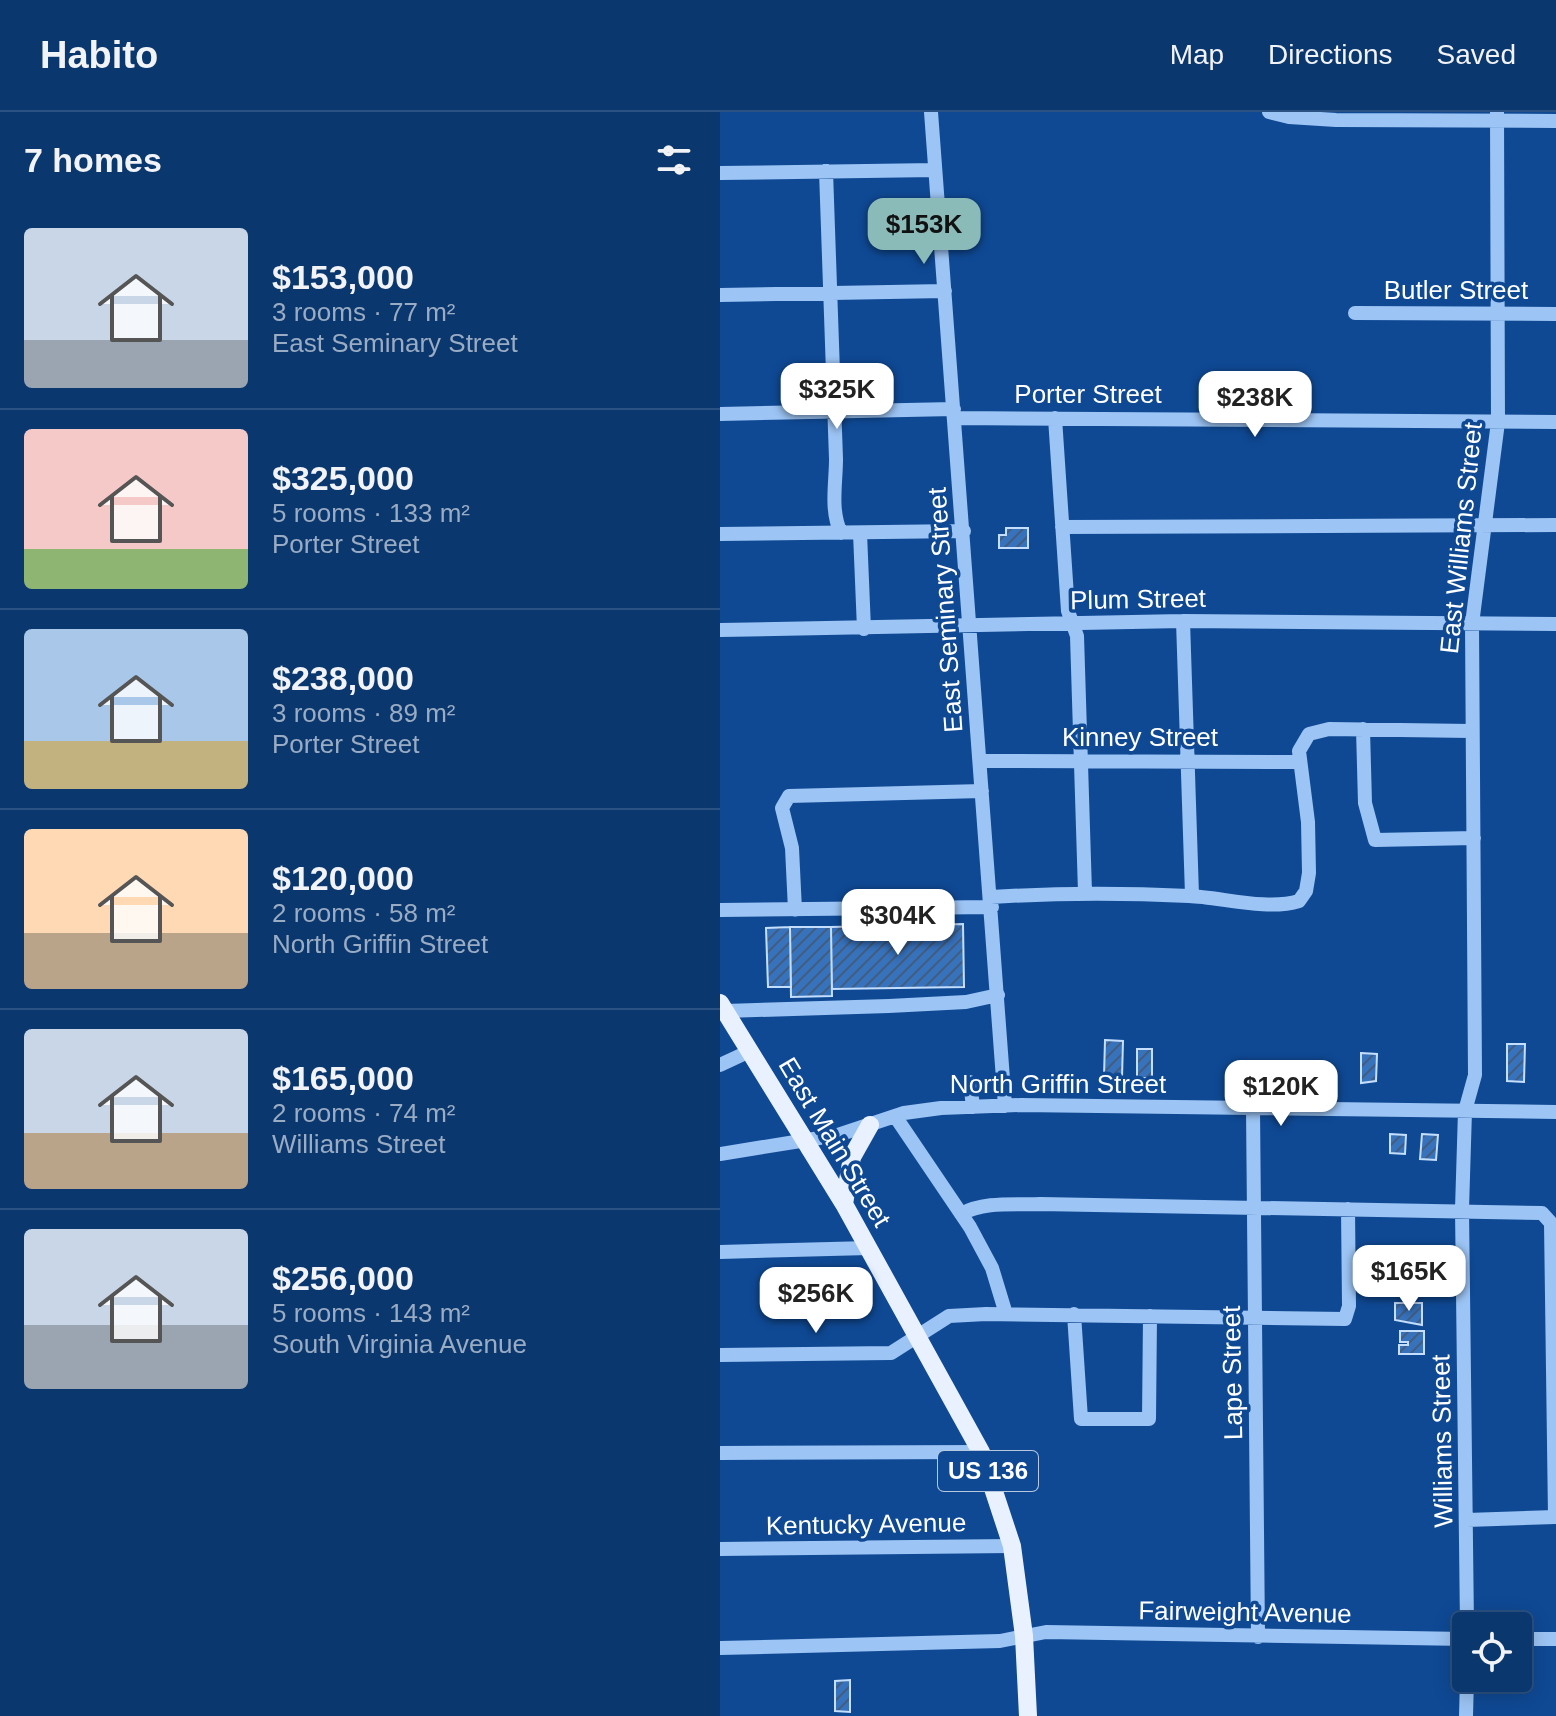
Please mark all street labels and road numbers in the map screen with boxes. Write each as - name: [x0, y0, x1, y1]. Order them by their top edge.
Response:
- street label: Butler Street: [1384, 275, 1529, 305]
- street label: Porter Street: [1014, 379, 1162, 409]
- street label: East Williams Street: [1434, 420, 1488, 655]
- street label: East Seminary Street: [921, 486, 969, 734]
- street label: Plum Street: [1070, 583, 1207, 615]
- street label: Kinney Street: [1062, 722, 1219, 752]
- street label: East Main Street: [773, 1052, 898, 1233]
- street label: North Griffin Street: [950, 1069, 1167, 1099]
- street label: Lape Street: [1216, 1305, 1248, 1440]
- street label: Williams Street: [1425, 1353, 1459, 1528]
- road number: US 136: [938, 1451, 1038, 1491]
- street label: Kentucky Avenue: [766, 1507, 966, 1541]
- street label: Fairweight Avenue: [1138, 1595, 1352, 1629]

